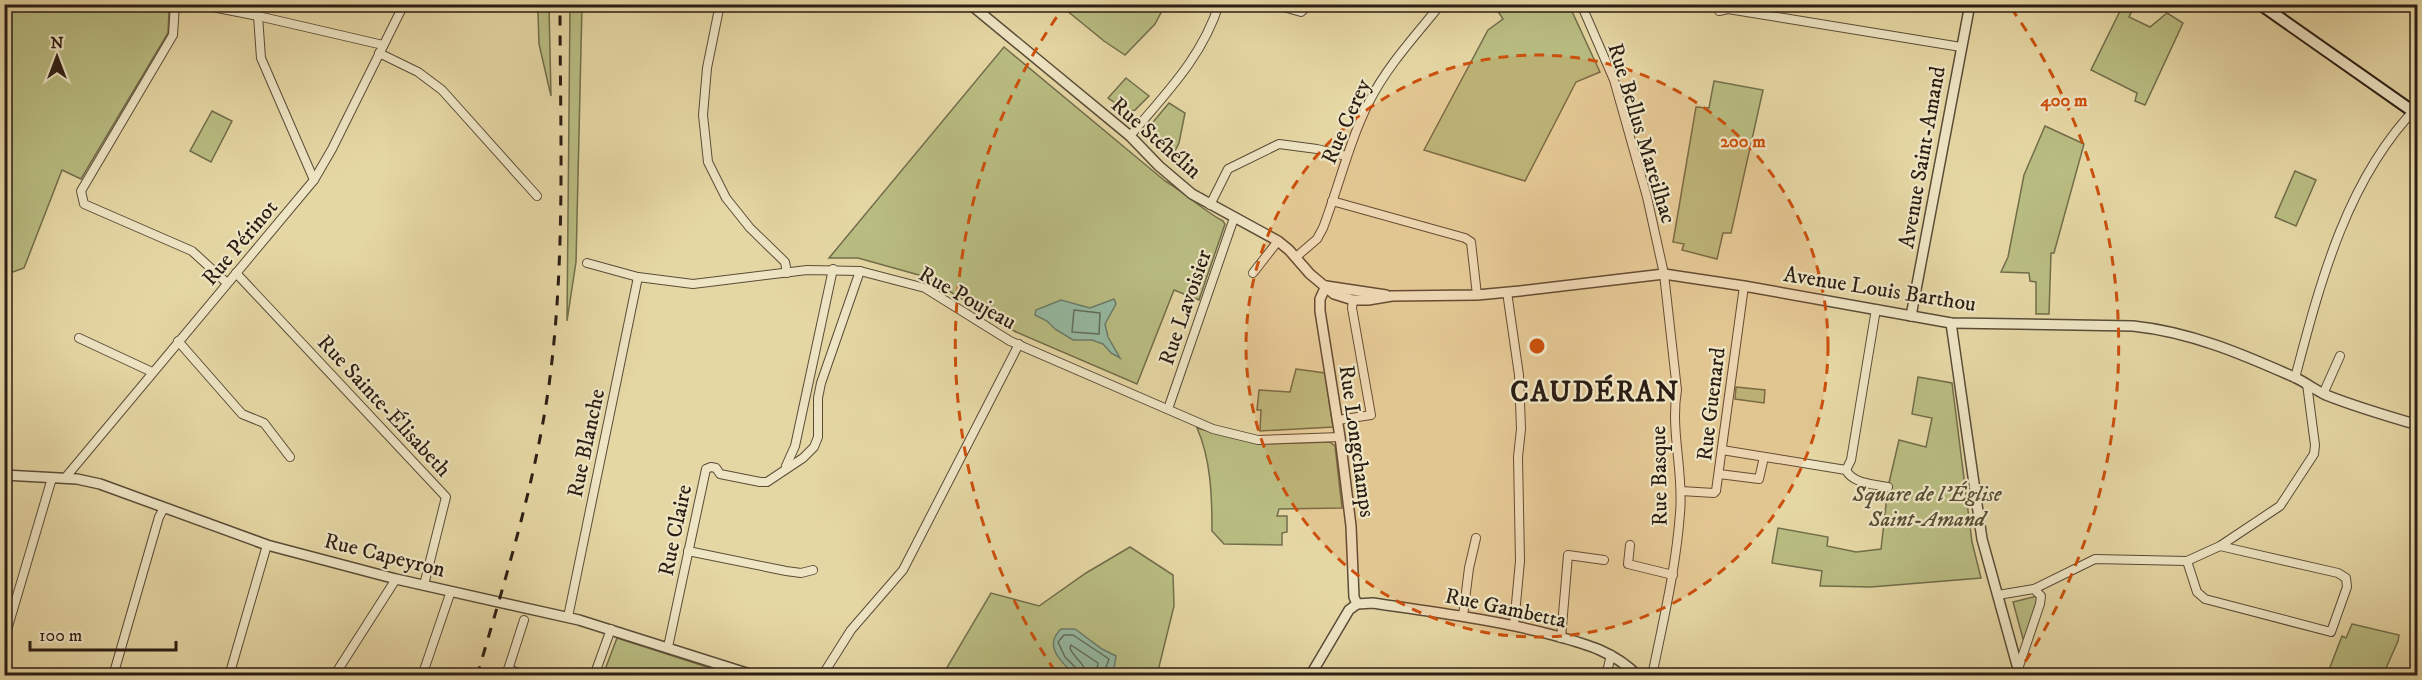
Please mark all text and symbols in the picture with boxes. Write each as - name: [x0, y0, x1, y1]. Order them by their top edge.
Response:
- north arrow: [27, 27, 87, 87]
- text: N: [50, 33, 64, 53]
- street label: Rue Bellus Mareilhac: [1601, 40, 1682, 227]
- street label: Avenue Saint-Amand: [1893, 64, 1952, 250]
- street label: Rue Cerey: [1316, 74, 1377, 168]
- text: 400 m: [2039, 90, 2088, 112]
- street label: Rue Stéhélin: [1105, 91, 1207, 185]
- text: 200 m: [1720, 131, 1766, 153]
- street label: Rue Périnot: [196, 195, 284, 291]
- street label: Rue Lavoisier: [1153, 245, 1218, 369]
- street label: Rue Poujeau: [914, 261, 1021, 336]
- street label: Avenue Louis Barthou: [1782, 261, 1978, 318]
- street label: Rue Sainte-Élisabeth: [311, 329, 457, 483]
- centre of rings: [1527, 336, 1547, 356]
- street label: Rue Guenard: [1691, 346, 1732, 462]
- street label: Rue Longchamps: [1332, 364, 1381, 519]
- district label: CAUDÉRAN: [1510, 374, 1680, 410]
- street label: Rue Blanche: [562, 387, 611, 500]
- street label: Rue Basque: [1645, 426, 1674, 526]
- park label: Square de l'Église Saint-Amand: [1852, 481, 2002, 533]
- street label: Rue Claire: [653, 482, 698, 578]
- street label: Rue Capeyron: [321, 527, 449, 584]
- street label: Rue Gambetta: [1443, 582, 1569, 635]
- scale bar: [30, 614, 176, 652]
- text: 100 m: [39, 625, 82, 647]

